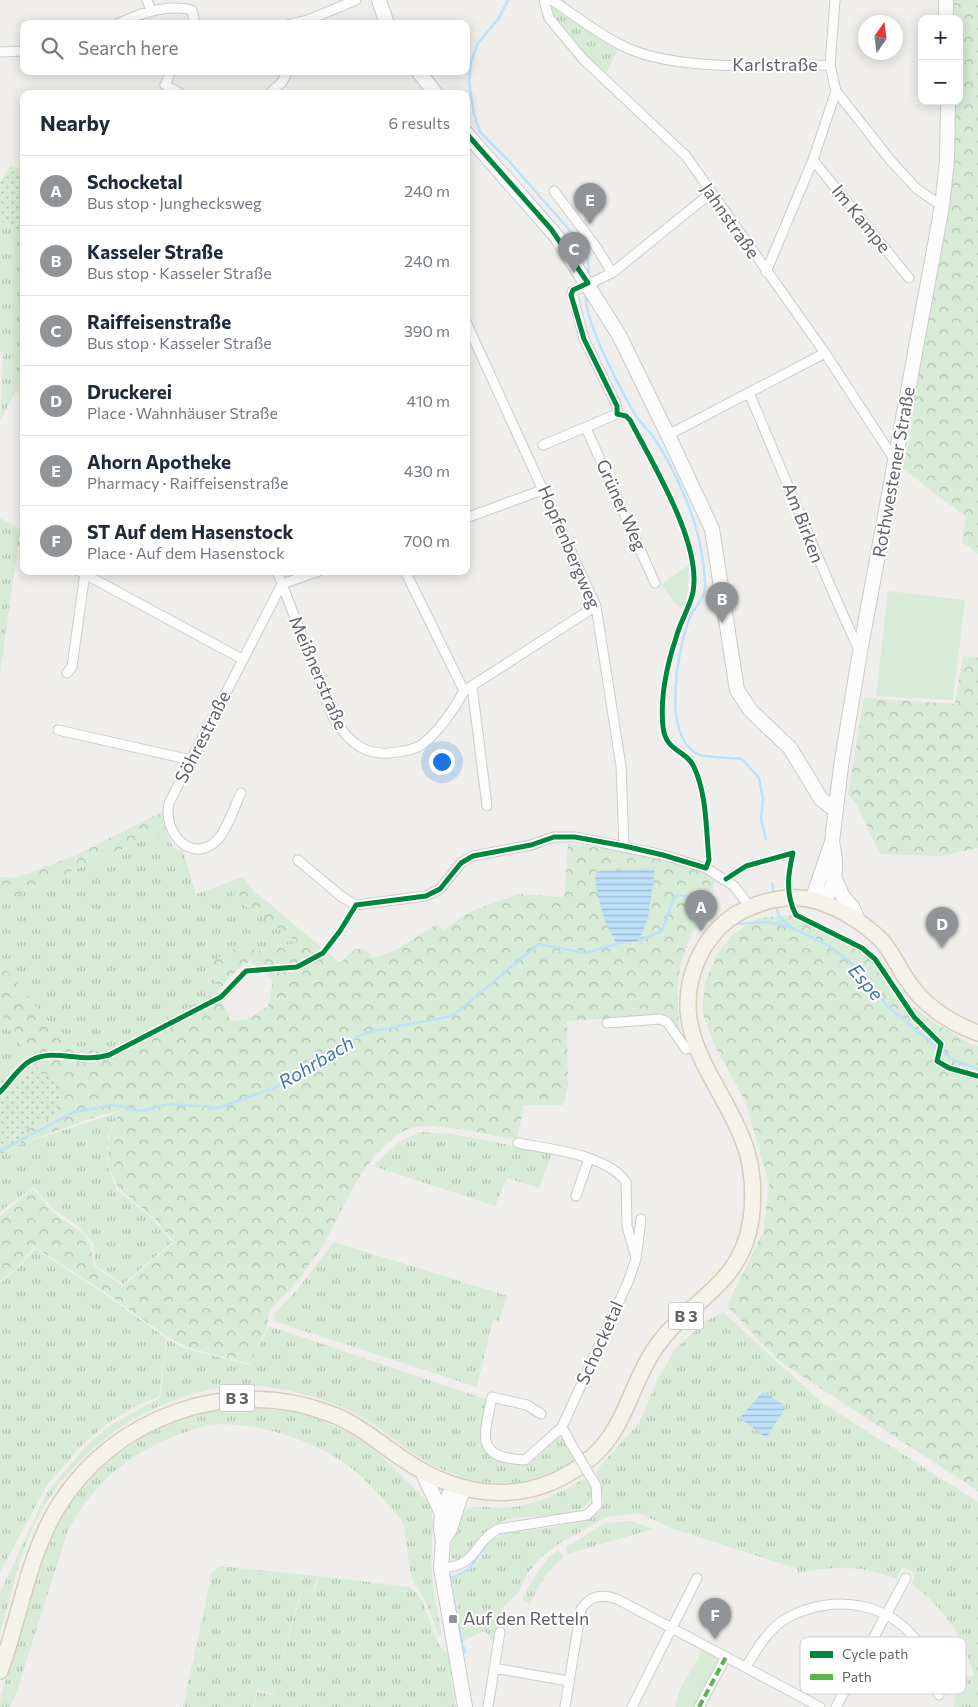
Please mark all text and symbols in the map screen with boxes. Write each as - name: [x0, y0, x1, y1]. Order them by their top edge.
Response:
- north arrow: [858, 15, 903, 60]
- map controls: [918, 15, 963, 105]
- button: +: [918, 15, 963, 60]
- search box: [20, 20, 470, 75]
- icon: search: [38, 34, 66, 62]
- text: Search here: [78, 36, 178, 59]
- street label: Karlstraße: [732, 53, 818, 75]
- button: −: [918, 60, 963, 105]
- text: Nearby: [40, 110, 110, 135]
- text: 6 results: [389, 113, 450, 132]
- text: Schocketal: [87, 170, 183, 193]
- street label: Jahnstraße: [697, 178, 765, 263]
- street label: Im Kampe: [828, 180, 896, 257]
- text: A: [50, 181, 62, 200]
- text: 240 m: [404, 181, 450, 200]
- pin: E: [574, 183, 606, 224]
- text: Bus stop · Junghecksweg: [87, 193, 262, 212]
- pin: C: [558, 232, 590, 273]
- text: Kasseler Straße: [87, 240, 223, 263]
- text: B: [51, 251, 61, 270]
- text: 240 m: [404, 251, 450, 270]
- text: Bus stop · Kasseler Straße: [87, 263, 272, 282]
- text: Raiffeisenstraße: [87, 310, 231, 333]
- text: C: [51, 321, 61, 340]
- text: 390 m: [404, 321, 450, 340]
- text: Bus stop · Kasseler Straße: [87, 333, 272, 352]
- text: Druckerei: [87, 380, 172, 403]
- street label: Rothwestener Straße: [867, 385, 919, 559]
- text: D: [50, 391, 62, 410]
- text: 410 m: [407, 391, 450, 410]
- text: Place · Wahnhäuser Straße: [87, 403, 278, 422]
- text: Ahorn Apotheke: [87, 450, 231, 473]
- street label: Grüner Weg: [592, 456, 652, 554]
- text: E: [51, 461, 61, 480]
- text: 430 m: [404, 461, 450, 480]
- text: Pharmacy · Raiffeisenstraße: [87, 473, 288, 492]
- street label: Am Birken: [779, 479, 829, 566]
- street label: Hopfenbergweg: [534, 482, 606, 612]
- text: ST Auf dem Hasenstock: [87, 520, 293, 543]
- text: F: [51, 531, 61, 550]
- text: 700 m: [404, 531, 450, 550]
- text: Place · Auf dem Hasenstock: [87, 543, 285, 562]
- pin: B: [706, 582, 738, 623]
- street label: Meißnerstraße: [285, 612, 353, 733]
- street label: Söhrestraße: [170, 687, 235, 786]
- your location: [429, 749, 455, 775]
- pin: A: [685, 890, 717, 931]
- pin: D: [926, 907, 958, 948]
- water label: Espe: [844, 959, 889, 1005]
- water label: Rohrbach: [274, 1030, 358, 1093]
- street label: Schocketal: [571, 1297, 627, 1388]
- road number: B 3: [668, 1302, 704, 1330]
- road number: B 3: [220, 1385, 254, 1412]
- pin: F: [699, 1598, 731, 1639]
- place label: Auf den Retteln: [463, 1607, 589, 1629]
- marker: Auf den Retteln: [447, 1613, 459, 1625]
- legend: [800, 1637, 966, 1694]
- text: Cycle path: [842, 1645, 908, 1662]
- text: Path: [842, 1668, 872, 1685]

